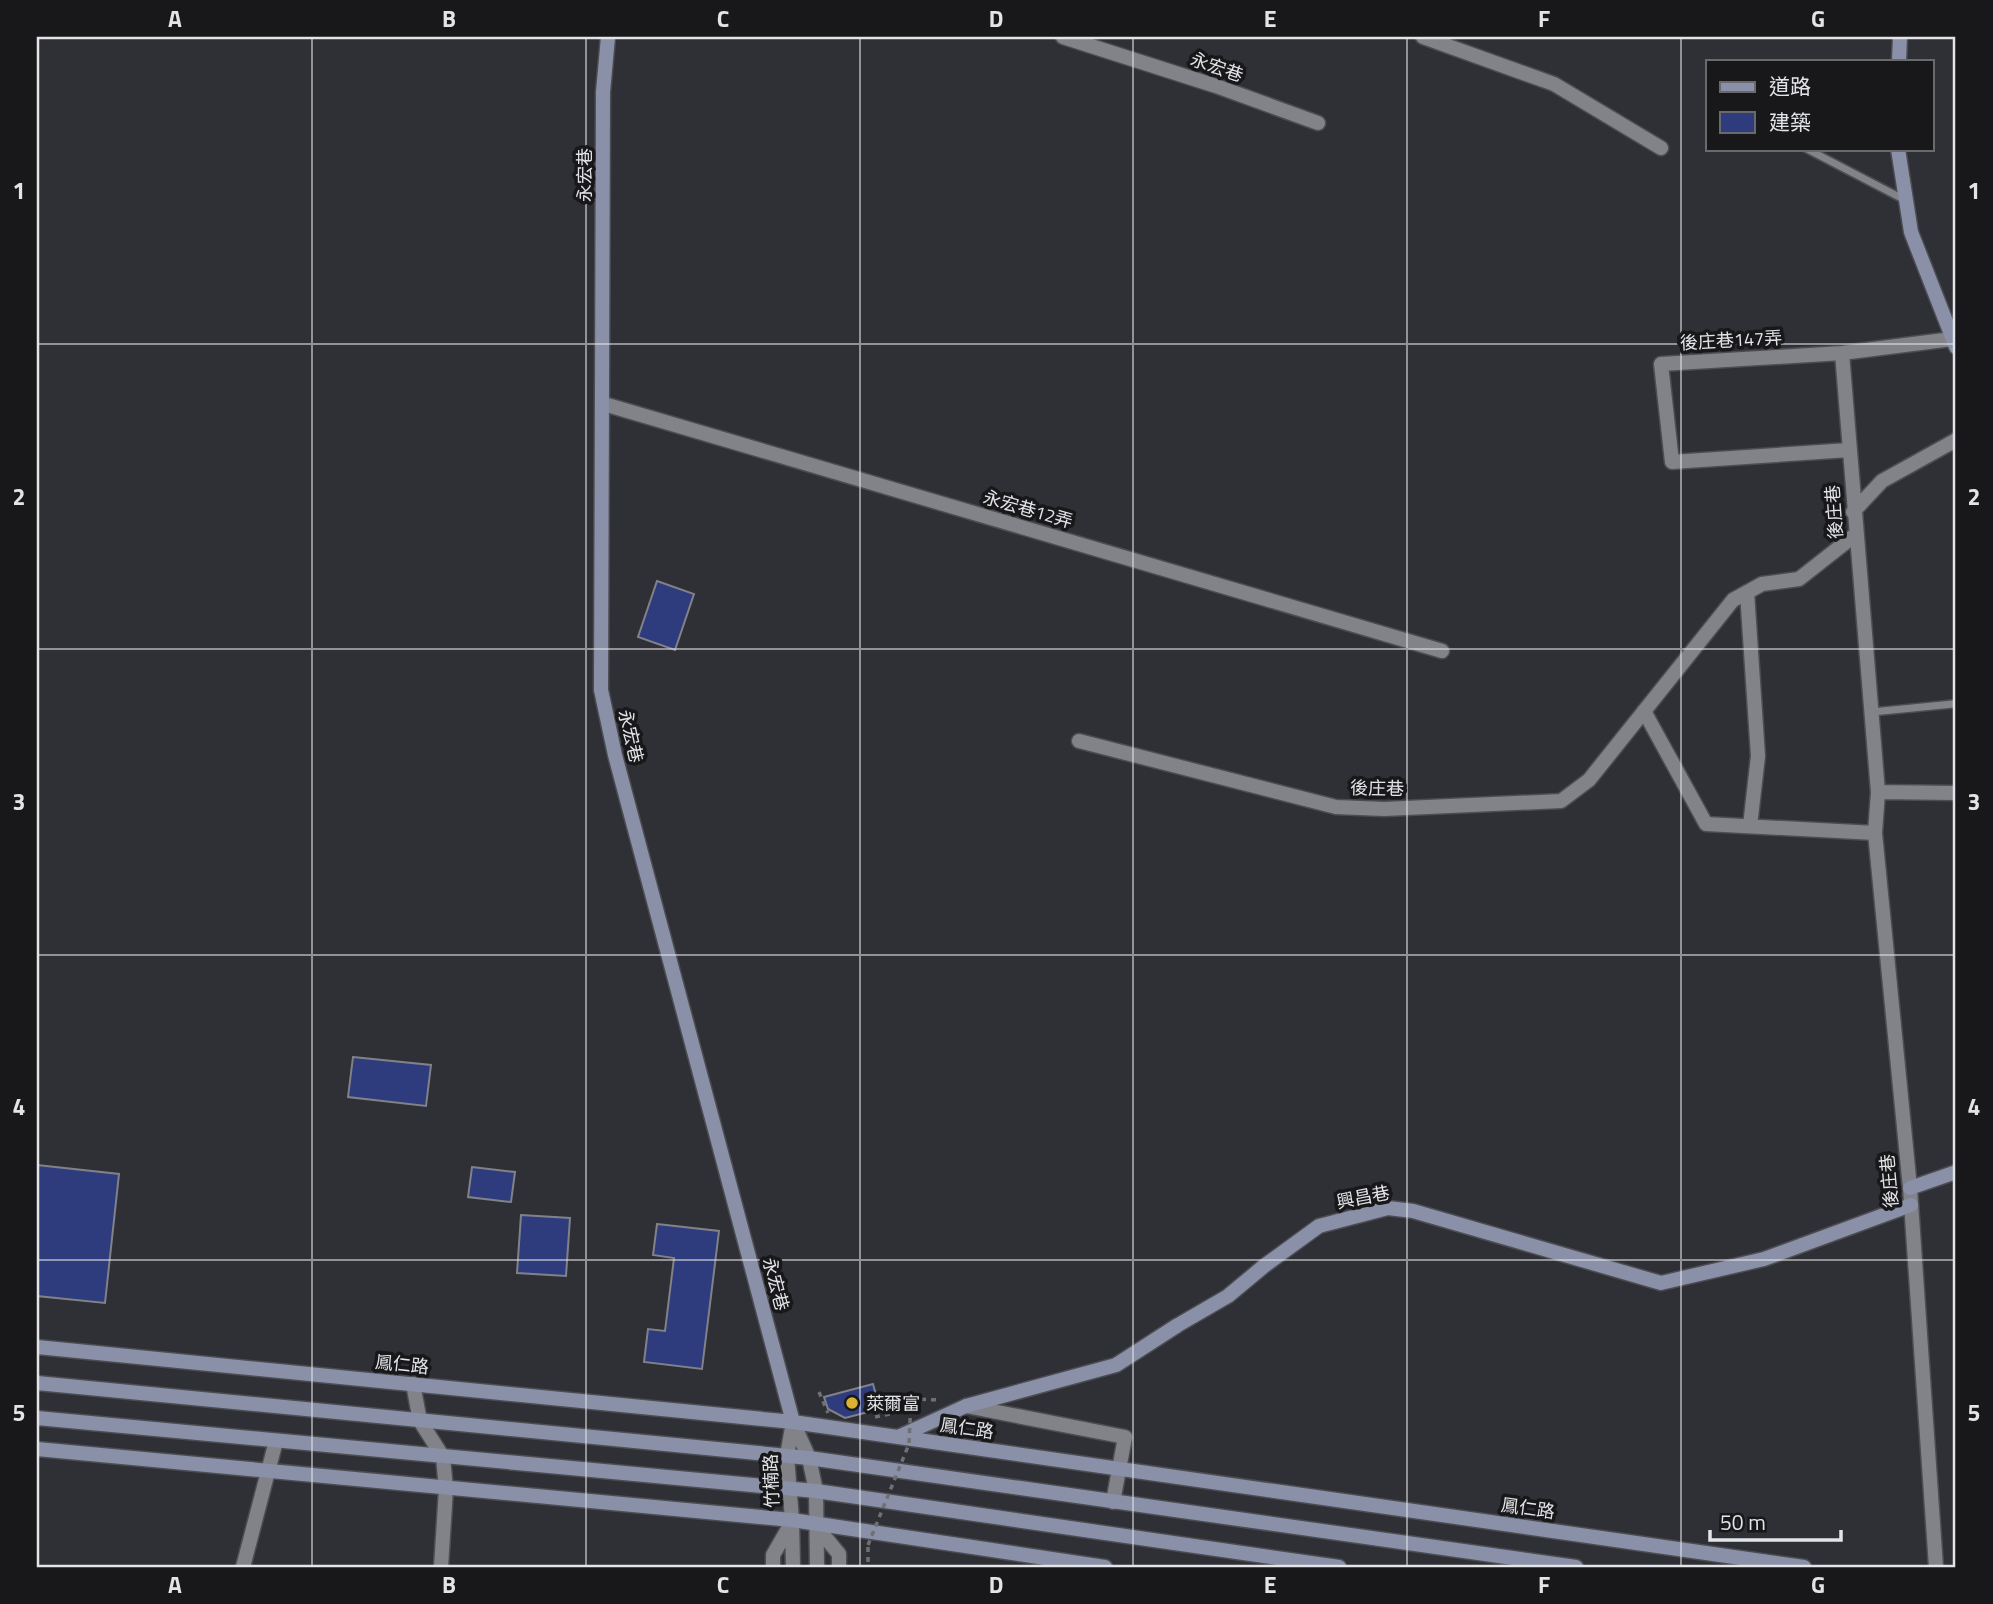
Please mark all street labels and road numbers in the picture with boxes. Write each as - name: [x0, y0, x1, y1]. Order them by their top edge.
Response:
- street label: 永宏巷: [1187, 45, 1247, 89]
- street label: 永宏巷: [571, 148, 598, 202]
- street label: 後庄巷147弄: [1679, 324, 1783, 356]
- street label: 永宏巷12弄: [980, 483, 1076, 535]
- street label: 後庄巷: [1819, 484, 1849, 540]
- street label: 永宏巷: [612, 707, 650, 765]
- street label: 後庄巷: [1350, 774, 1404, 802]
- street label: 後庄巷: [1873, 1153, 1905, 1209]
- street label: 興昌巷: [1334, 1179, 1392, 1215]
- street label: 永宏巷: [756, 1254, 796, 1314]
- street label: 鳳仁路: [374, 1348, 430, 1380]
- street label: 鳳仁路: [938, 1411, 996, 1445]
- street label: 竹楠路: [757, 1454, 785, 1508]
- street label: 鳳仁路: [1499, 1491, 1557, 1525]

